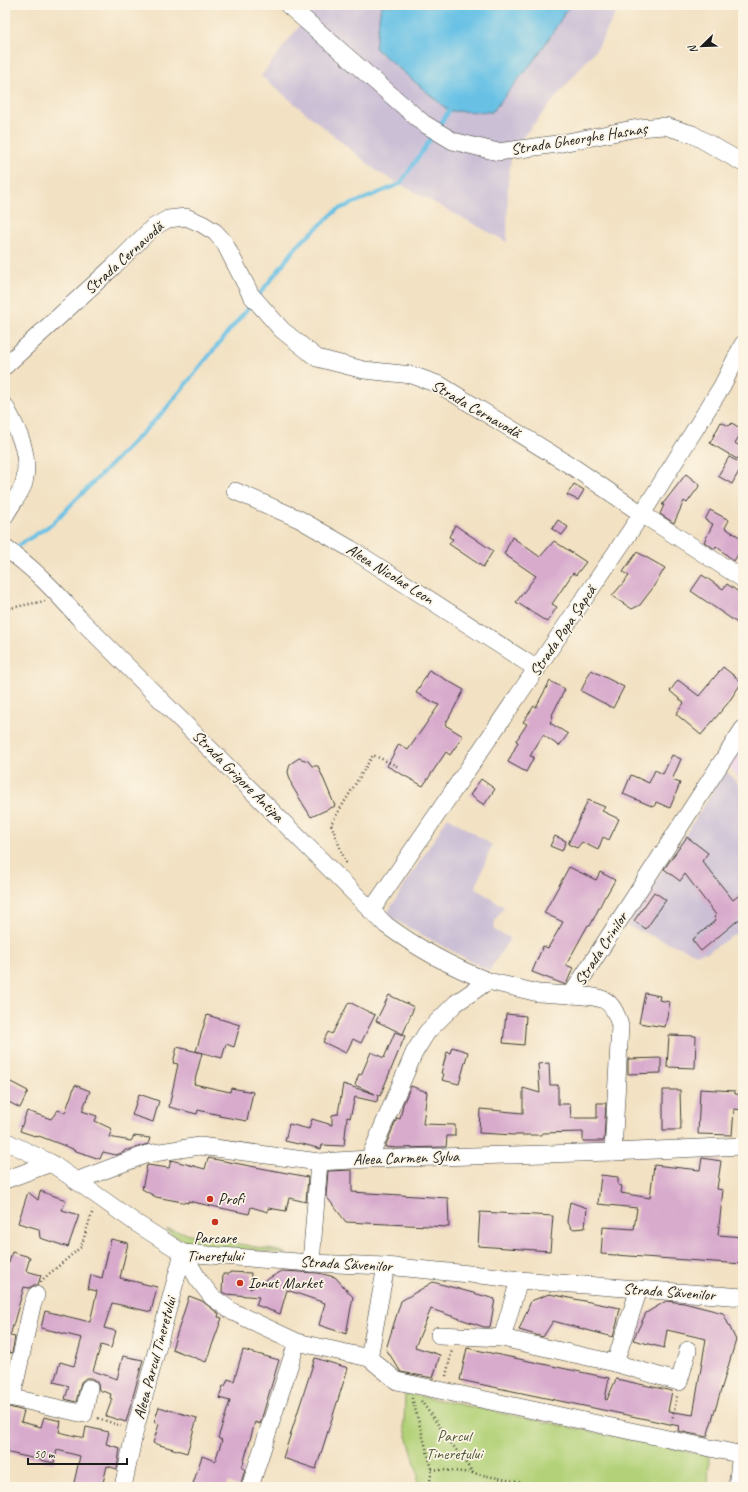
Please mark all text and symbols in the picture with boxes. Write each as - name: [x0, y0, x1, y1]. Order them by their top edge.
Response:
- north arrow: [682, 26, 722, 66]
- text: N: [684, 42, 701, 56]
- street label: Strada Gheorghe Hasnaș: [510, 118, 650, 160]
- street label: Strada Cernavodă: [80, 216, 169, 299]
- street label: Strada Cernavodă: [428, 375, 526, 444]
- street label: Aleea Nicolae Leon: [343, 539, 438, 609]
- street label: Strada Popa Șapcă: [525, 580, 602, 680]
- street label: Strada Grigore Antipa: [188, 726, 289, 827]
- street label: Strada Crinilor: [570, 907, 633, 989]
- street label: Aleea Carmen Sylva: [353, 1146, 460, 1170]
- place label: Profi: [218, 1189, 246, 1209]
- marker: Profi: [205, 1194, 215, 1204]
- marker: Parcare Tineretului: [210, 1217, 220, 1227]
- place label: Parcare Tineretului: [187, 1228, 245, 1266]
- street label: Strada Săvenilor: [299, 1252, 395, 1277]
- place label: Ionut Market: [248, 1273, 324, 1293]
- marker: Ionut Market: [235, 1278, 245, 1288]
- street label: Strada Săvenilor: [622, 1279, 718, 1305]
- street label: Aleea Parcul Tineretului: [129, 1293, 181, 1421]
- park label: Parcul Tineretului: [426, 1426, 484, 1464]
- scale bar: [28, 1440, 127, 1466]
- text: 50 m: [34, 1446, 56, 1462]

